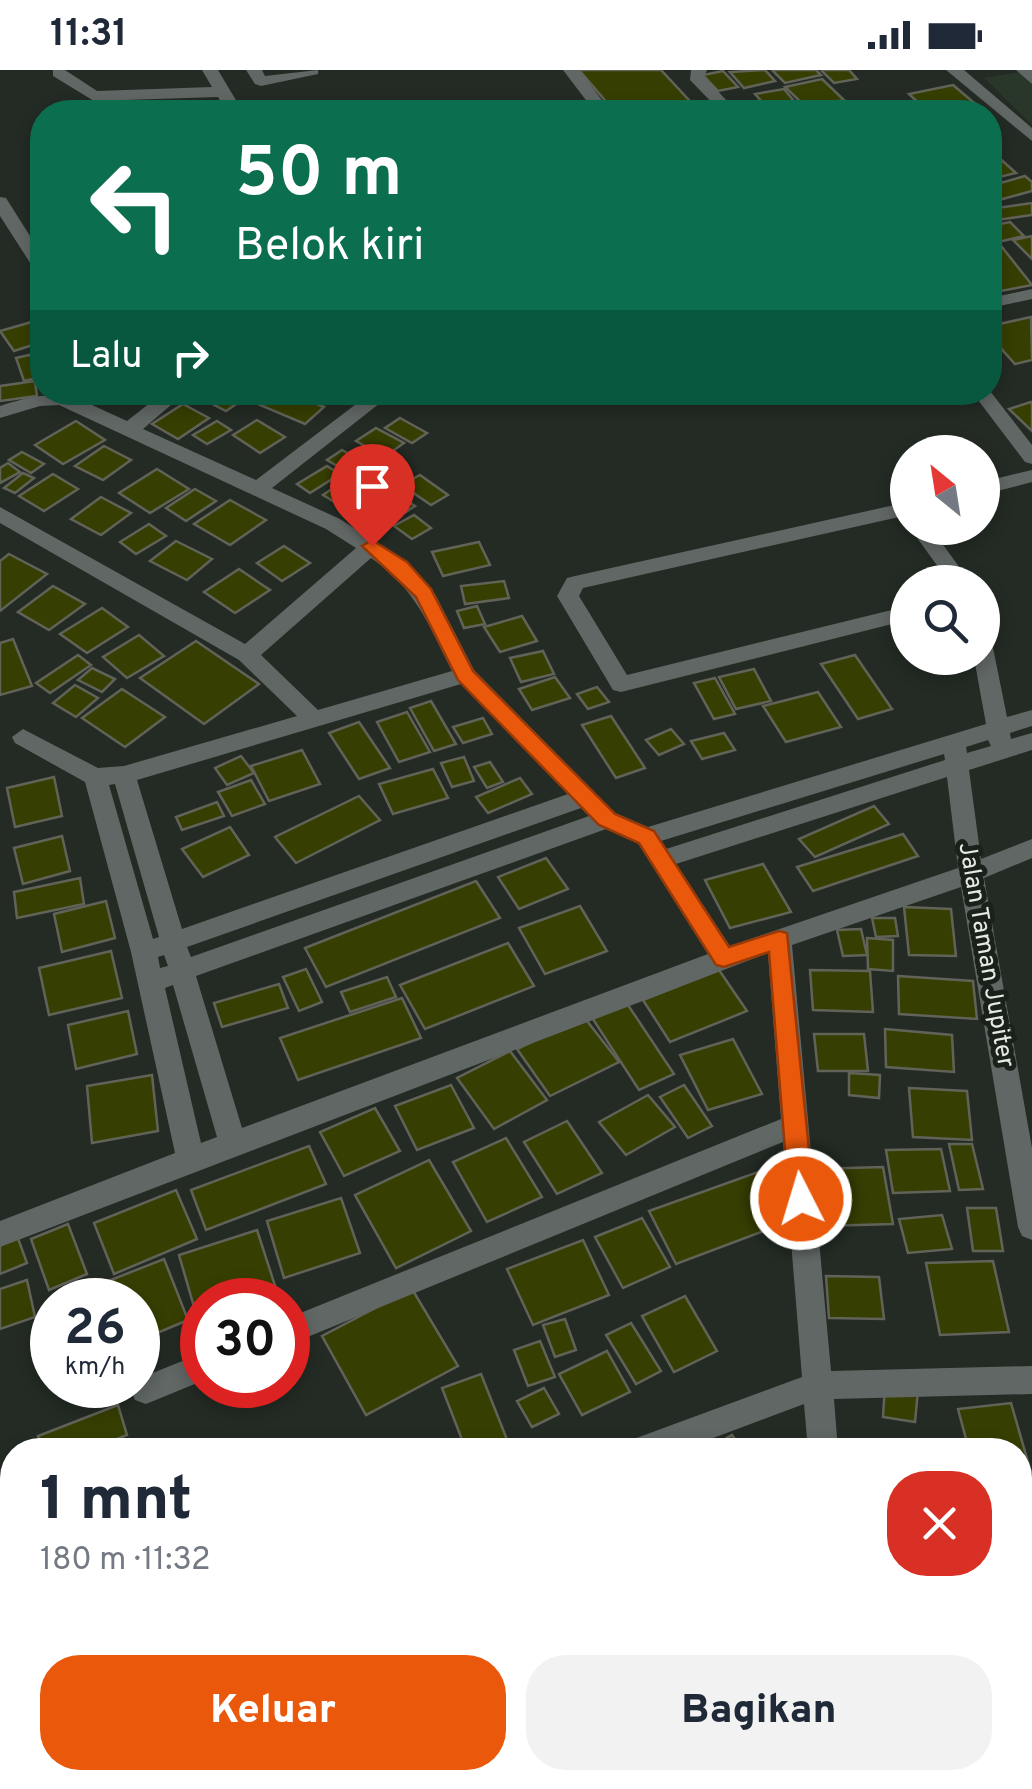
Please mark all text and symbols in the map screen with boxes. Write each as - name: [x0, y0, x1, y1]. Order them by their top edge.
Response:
- text: 11:31: [50, 11, 128, 60]
- text: 50 m: [235, 132, 402, 221]
- icon: left: [70, 140, 200, 270]
- text: Belok kiri: [235, 219, 425, 276]
- icon: right: [163, 330, 218, 385]
- text: Lalu: [70, 333, 143, 382]
- north arrow: [890, 435, 1000, 545]
- map controls: [890, 435, 1000, 675]
- pin: [330, 444, 415, 547]
- icon: arrive: [345, 459, 400, 514]
- button: search: [890, 565, 1000, 675]
- street label: Jalan Taman Jupiter: [949, 840, 1021, 1070]
- position arrow: [749, 1147, 853, 1251]
- speed limit sign: 30: [180, 1278, 310, 1408]
- text: 26: [64, 1299, 126, 1362]
- text: km/h: [65, 1352, 125, 1384]
- text: 1 mnt: [40, 1465, 192, 1541]
- button: close: [887, 1471, 992, 1576]
- text: 180 m · 11:32: [40, 1541, 211, 1581]
- button: Keluar: [40, 1655, 506, 1770]
- button: Bagikan: [526, 1655, 992, 1770]

